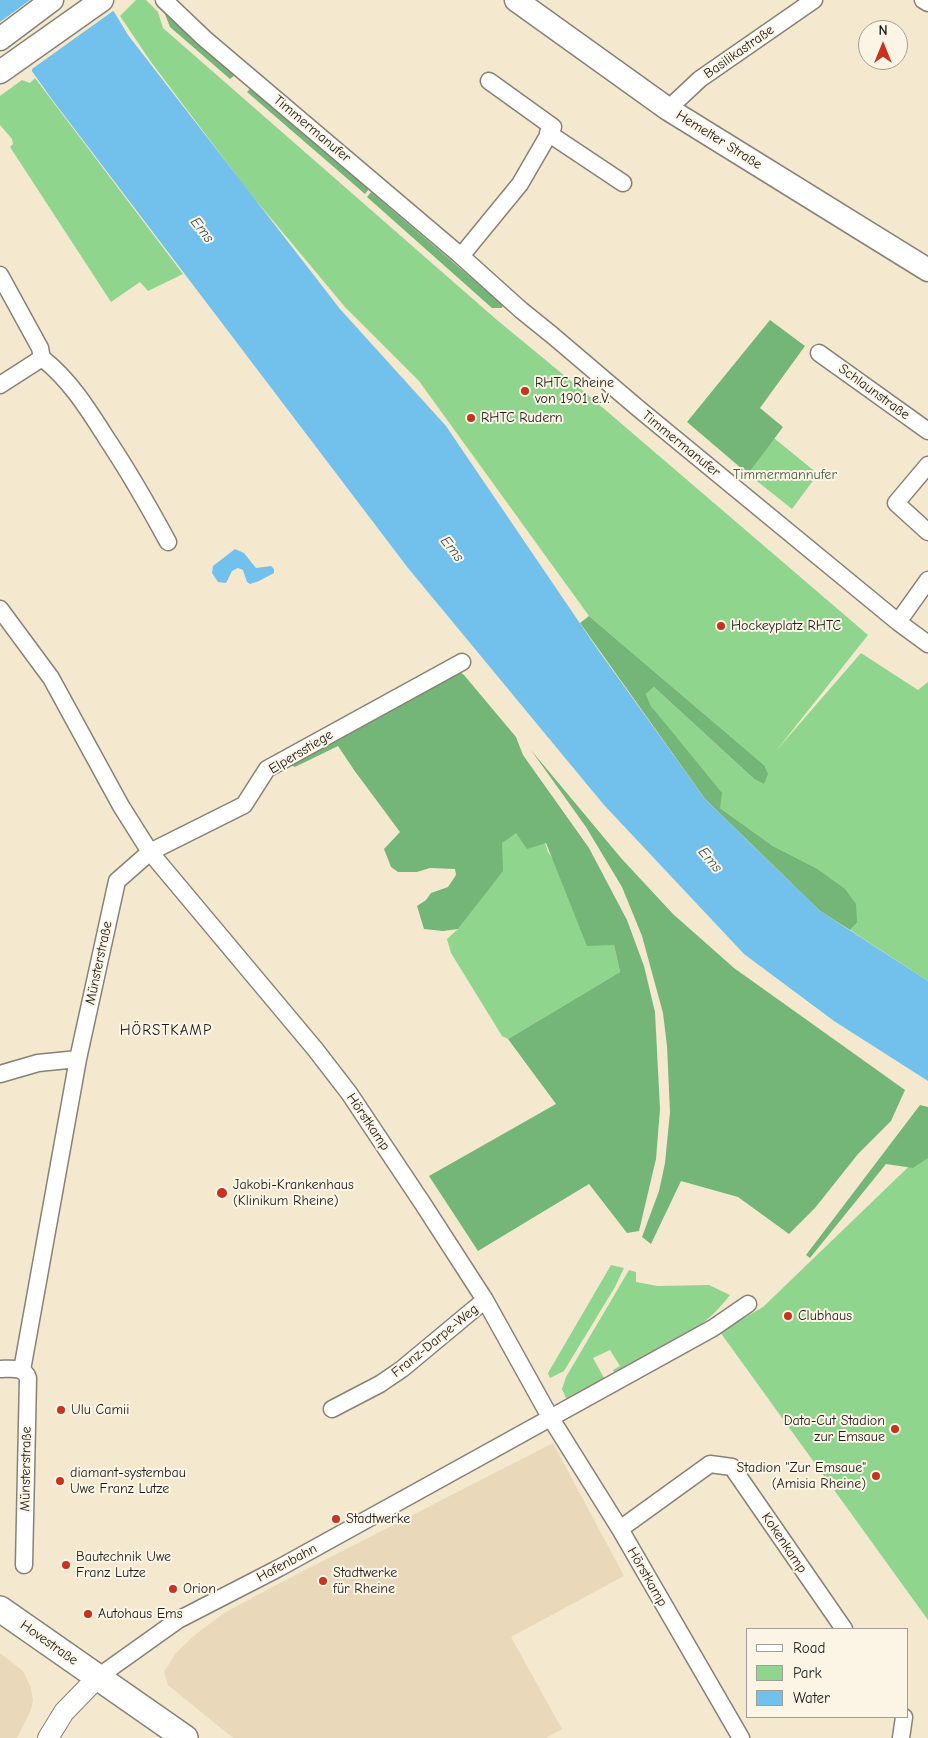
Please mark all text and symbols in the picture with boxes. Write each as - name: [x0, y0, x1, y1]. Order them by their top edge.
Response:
- north arrow: [858, 20, 908, 70]
- street label: Basilikastraße: [701, 22, 777, 82]
- text: N: [878, 22, 888, 39]
- street label: Timmermanufer: [270, 92, 354, 166]
- street label: Hemelter Straße: [673, 107, 765, 173]
- water label: Ems: [186, 214, 218, 246]
- street label: Schlaunstraße: [835, 361, 913, 423]
- place label: RHTC Rheine von 1901 e.V.: [535, 375, 614, 408]
- marker: RHTC Rheine von 1901 e.V.: [519, 385, 531, 397]
- street label: Timmermanufer: [638, 407, 724, 481]
- place label: RHTC Rudern: [481, 410, 562, 426]
- marker: RHTC Rudern: [465, 412, 477, 424]
- park label: Timmermannufer: [733, 467, 837, 483]
- water label: Ems: [436, 533, 468, 565]
- place label: Hockeyplatz RHTC: [731, 618, 841, 634]
- marker: Hockeyplatz RHTC: [715, 620, 727, 632]
- street label: Elpersstiege: [266, 726, 336, 778]
- water label: Ems: [694, 844, 726, 876]
- street label: Münsterstraße: [82, 920, 116, 1006]
- district label: HÖRSTKAMP: [119, 1022, 213, 1040]
- street label: Hörstkamp: [343, 1090, 393, 1154]
- place label: Jakobi-Krankenhaus (Klinikum Rheine): [233, 1177, 354, 1210]
- marker: Jakobi-Krankenhaus (Klinikum Rheine): [215, 1186, 229, 1200]
- street label: Franz-Darpe-Weg: [388, 1301, 482, 1381]
- place label: Clubhaus: [798, 1308, 852, 1324]
- marker: Clubhaus: [782, 1310, 794, 1322]
- place label: Ulu Camii: [71, 1402, 129, 1418]
- marker: Ulu Camii: [55, 1404, 67, 1416]
- place label: Data-Cut Stadion zur Emsaue: [784, 1413, 885, 1445]
- marker: Data-Cut Stadion zur Emsaue: [889, 1423, 901, 1435]
- street label: Münsterstraße: [17, 1426, 35, 1512]
- place label: Stadion "Zur Emsaue" (Amisia Rheine): [737, 1460, 866, 1492]
- place label: diamant-systembau Uwe Franz Lutze: [70, 1465, 186, 1498]
- marker: Stadion "Zur Emsaue" (Amisia Rheine): [870, 1470, 882, 1482]
- marker: diamant-systembau Uwe Franz Lutze: [54, 1475, 66, 1487]
- street label: Kokenkamp: [758, 1510, 810, 1576]
- place label: Stadtwerke: [346, 1511, 410, 1527]
- marker: Stadtwerke: [330, 1513, 342, 1525]
- street label: Hafenbahn: [254, 1540, 320, 1586]
- street label: Hörstkamp: [623, 1544, 671, 1610]
- place label: Bautechnik Uwe Franz Lutze: [76, 1549, 171, 1581]
- marker: Bautechnik Uwe Franz Lutze: [60, 1559, 72, 1571]
- place label: Stadtwerke für Rheine: [333, 1565, 397, 1598]
- marker: Stadtwerke für Rheine: [317, 1575, 329, 1587]
- place label: Orion: [183, 1581, 216, 1597]
- marker: Orion: [167, 1583, 179, 1595]
- place label: Autohaus Ems: [98, 1606, 183, 1622]
- marker: Autohaus Ems: [82, 1608, 94, 1620]
- street label: Hovestraße: [17, 1617, 81, 1669]
- legend: [746, 1628, 908, 1718]
- text: Road: [793, 1639, 825, 1657]
- text: Park: [793, 1664, 822, 1682]
- text: Water: [793, 1689, 830, 1707]

